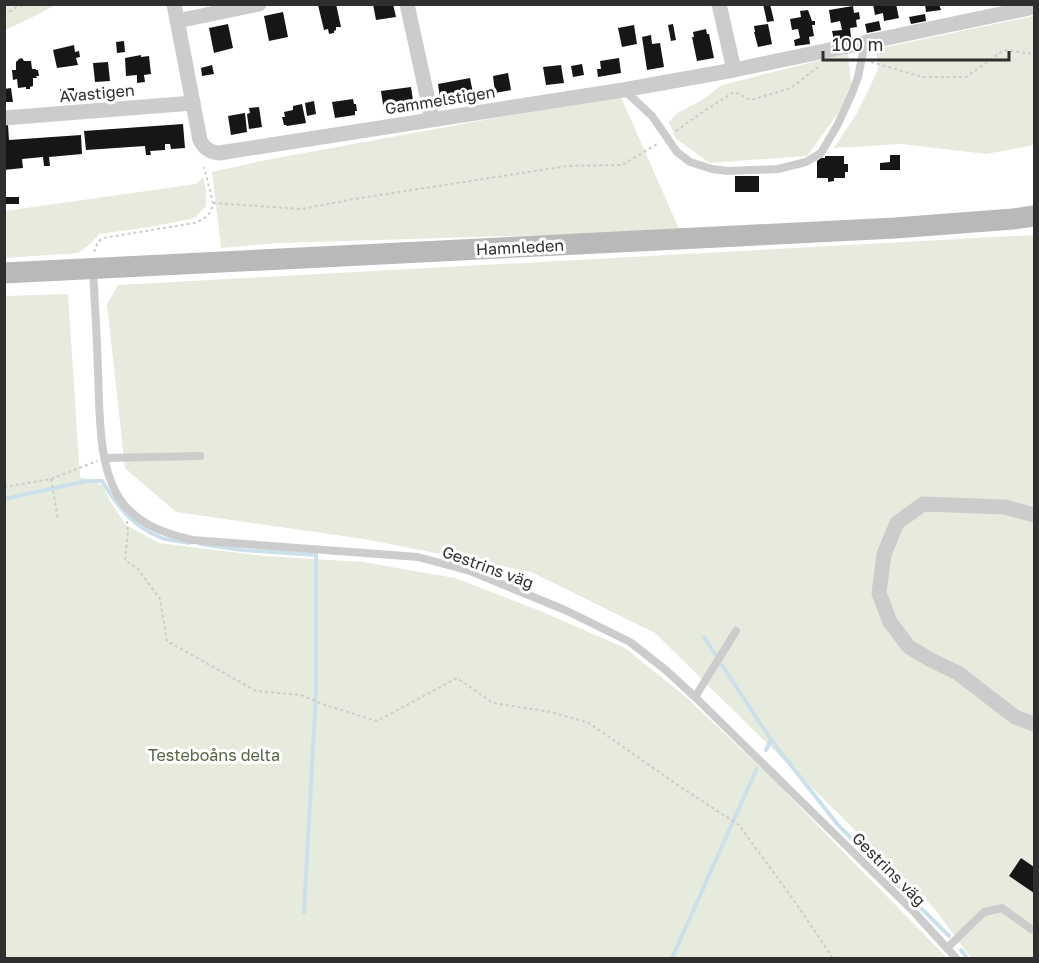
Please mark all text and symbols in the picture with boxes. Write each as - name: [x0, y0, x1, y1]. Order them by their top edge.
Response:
- scale bar: [823, 24, 1009, 62]
- text: 100 m: [832, 33, 883, 55]
- street label: Avastigen: [59, 80, 135, 106]
- street label: Gammelstigen: [384, 81, 496, 119]
- street label: Hamnleden: [475, 235, 565, 259]
- street label: Gestrins väg: [440, 541, 536, 593]
- park label: Testeboåns delta: [148, 745, 280, 765]
- street label: Gestrins väg: [848, 828, 930, 910]

